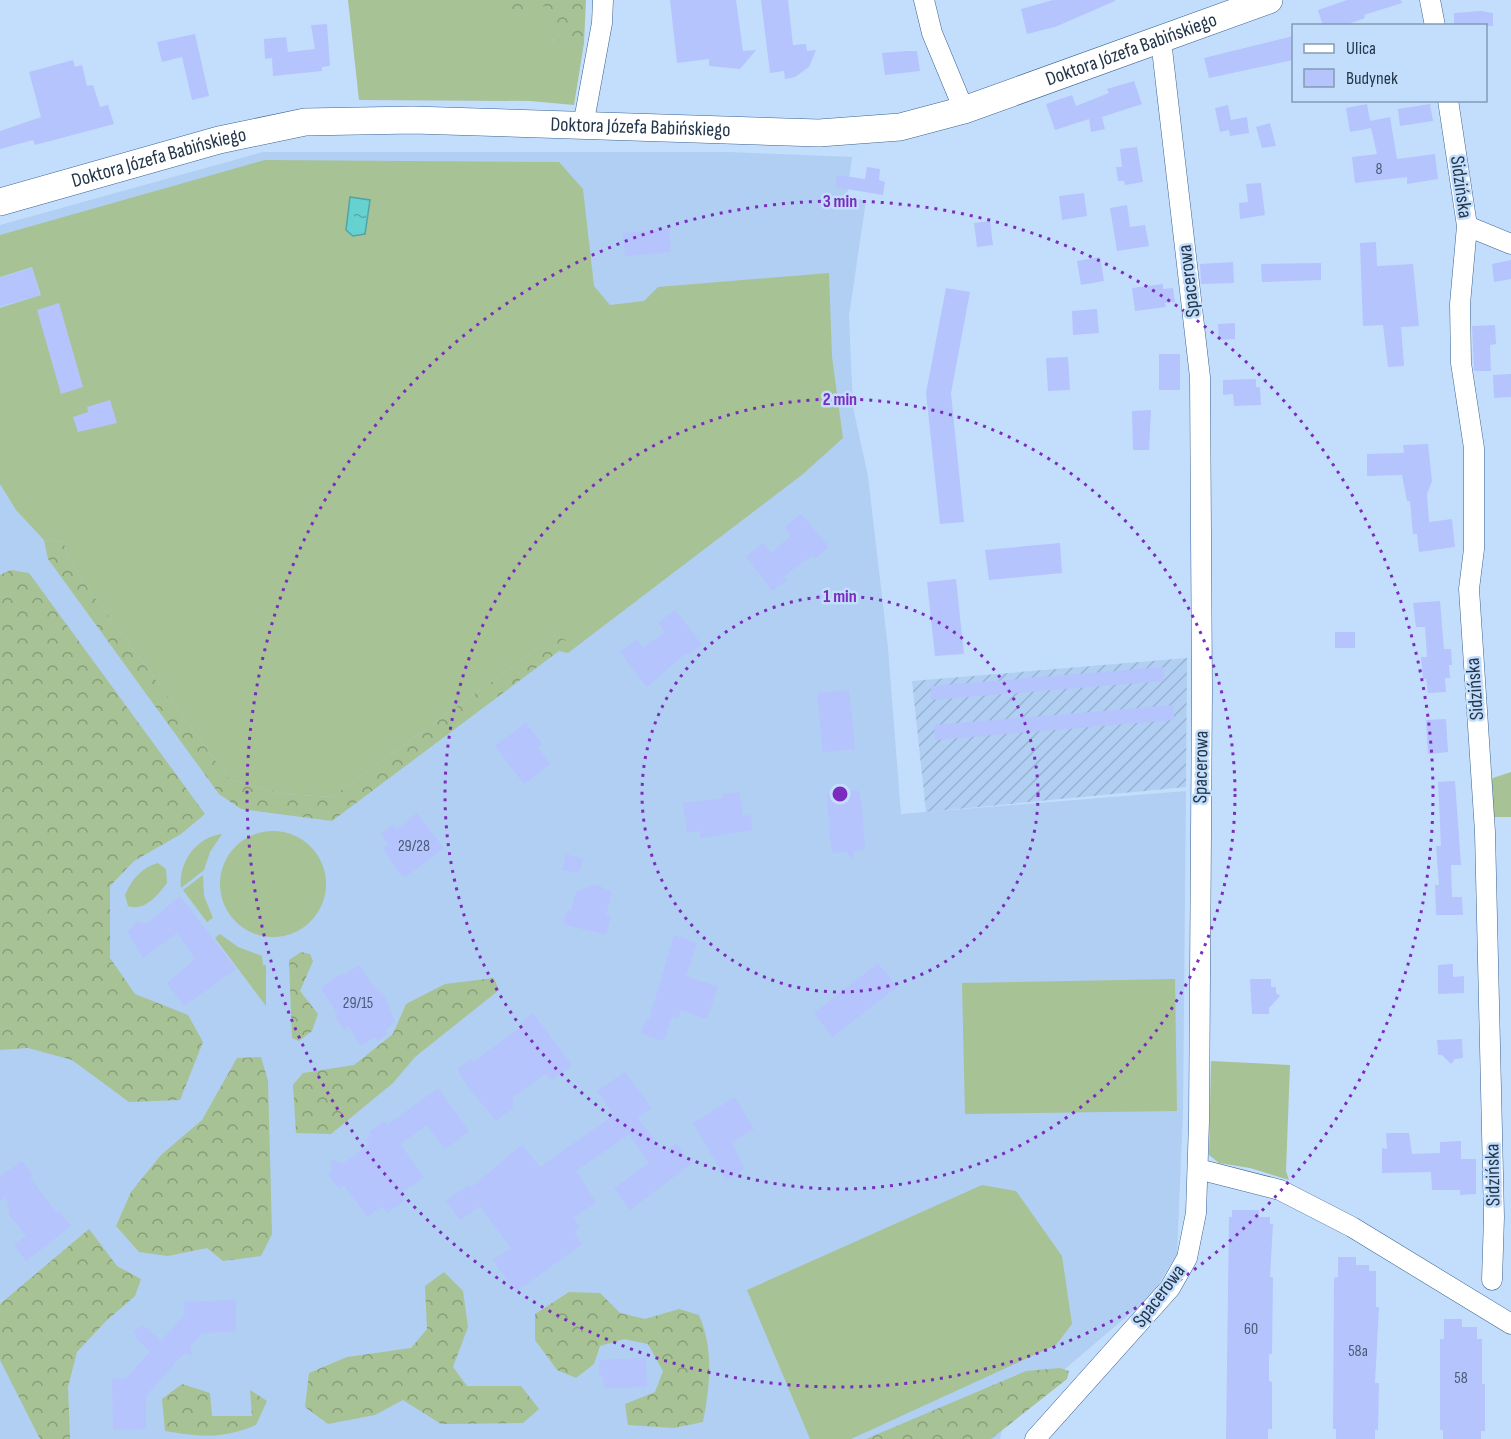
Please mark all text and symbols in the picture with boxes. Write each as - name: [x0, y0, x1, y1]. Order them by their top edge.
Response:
- street label: Doktora Józefa Babińskiego: [1042, 8, 1220, 92]
- legend: [1292, 24, 1487, 102]
- text: Ulica: [1346, 38, 1376, 59]
- text: Budynek: [1346, 68, 1398, 89]
- street label: Doktora Józefa Babińskiego: [550, 112, 731, 142]
- street label: Doktora Józefa Babińskiego: [69, 123, 248, 193]
- street label: Sidzińska: [1445, 154, 1477, 220]
- house number: 8: [1375, 160, 1383, 179]
- text: 3 min: [823, 191, 857, 212]
- street label: Spacerowa: [1173, 243, 1205, 319]
- text: 2 min: [823, 389, 857, 410]
- text: 1 min: [823, 586, 857, 607]
- street label: Sidzińska: [1461, 657, 1489, 721]
- street label: Spacerowa: [1188, 730, 1214, 804]
- centre of rings: [830, 784, 850, 804]
- house number: 29/28: [398, 837, 430, 856]
- house number: 29/15: [343, 994, 373, 1013]
- street label: Sidzińska: [1480, 1143, 1506, 1207]
- street label: Spacerowa: [1128, 1260, 1190, 1332]
- house number: 60: [1244, 1320, 1258, 1339]
- house number: 58a: [1348, 1342, 1368, 1361]
- house number: 58: [1454, 1369, 1468, 1388]

